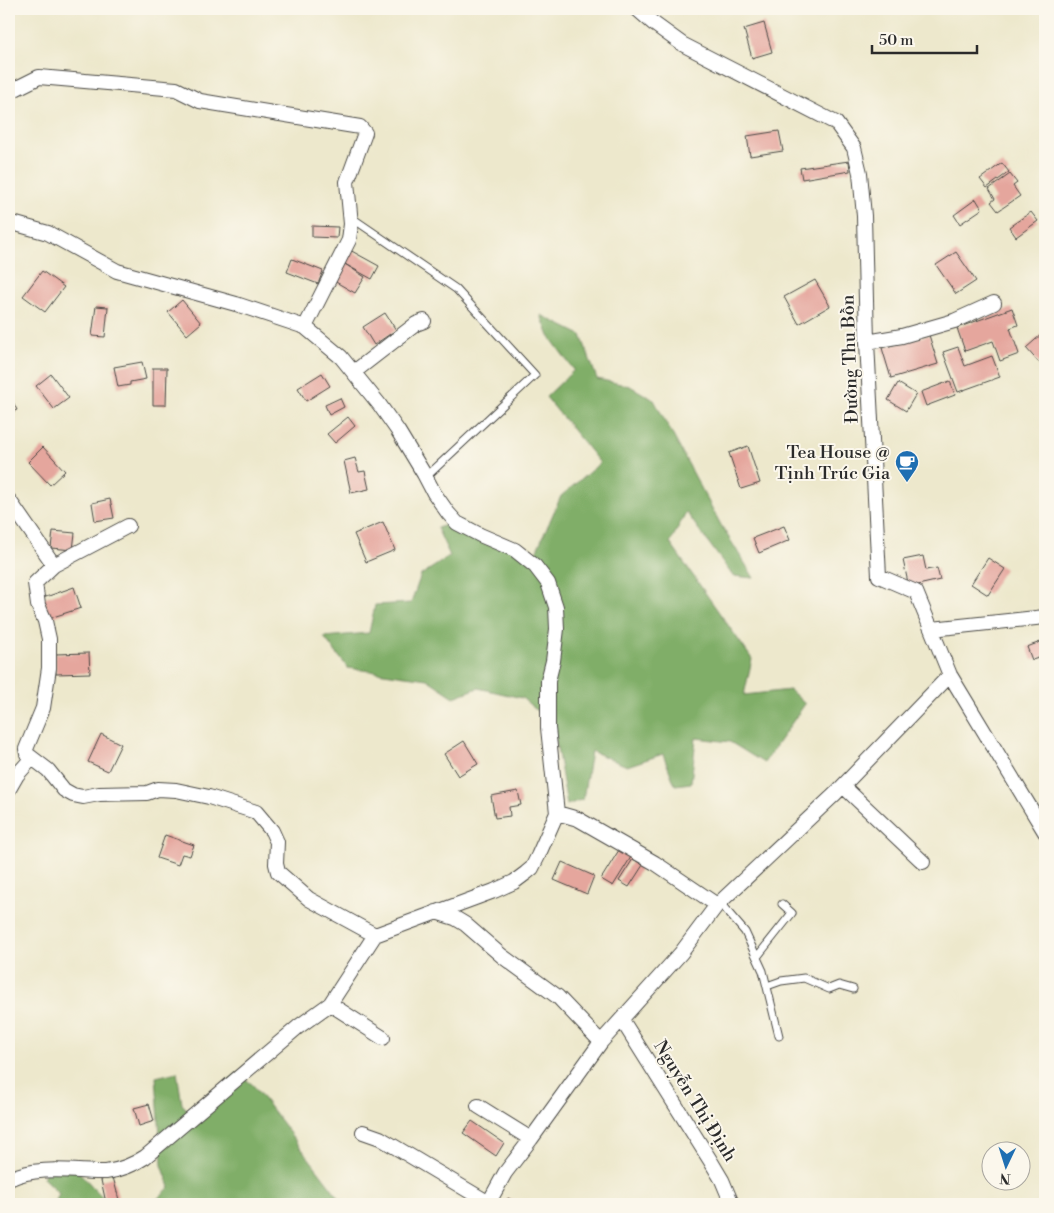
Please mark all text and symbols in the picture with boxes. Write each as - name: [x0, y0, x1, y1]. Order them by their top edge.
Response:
- scale bar: [872, 22, 976, 54]
- text: 50 m: [879, 31, 913, 50]
- street label: Đường Thu Bồn: [836, 294, 864, 424]
- place label: Tea House @ Tịnh Trúc Gia: [775, 441, 891, 485]
- cafe icon: Tea House @ Tịnh Trúc Gia: [894, 449, 920, 483]
- street label: Nguyễn Thị Định: [648, 1036, 742, 1166]
- north arrow: [982, 1140, 1032, 1190]
- text: N: [999, 1169, 1011, 1187]

